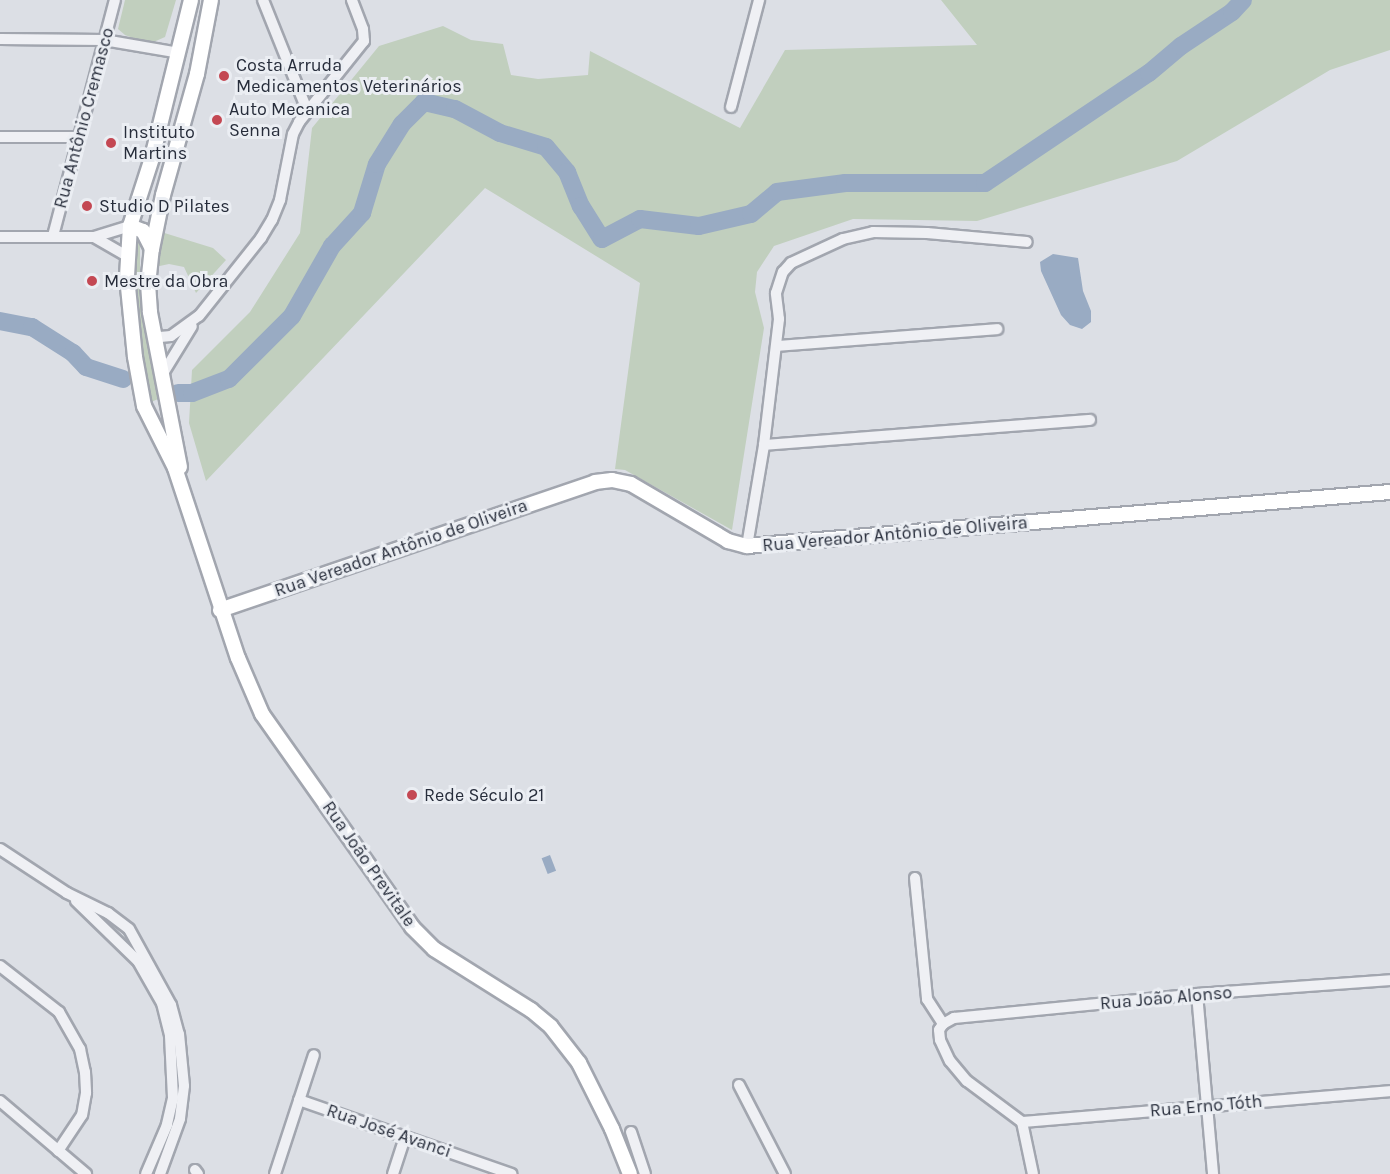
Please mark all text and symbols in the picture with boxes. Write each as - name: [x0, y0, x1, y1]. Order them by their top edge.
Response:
- street label: Rua Antônio Cremasco: [49, 25, 119, 211]
- place label: Costa Arruda Medicamentos Veterinários: [236, 55, 462, 98]
- marker: Costa Arruda Medicamentos Veterinários: [217, 69, 231, 83]
- place label: Auto Mecanica Senna: [229, 99, 350, 142]
- marker: Auto Mecanica Senna: [210, 113, 224, 127]
- place label: Instituto Martins: [123, 122, 195, 164]
- marker: Instituto Martins: [104, 136, 118, 150]
- place label: Studio D Pilates: [99, 195, 230, 217]
- marker: Studio D Pilates: [80, 199, 94, 213]
- place label: Mestre da Obra: [104, 270, 228, 292]
- marker: Mestre da Obra: [85, 274, 99, 288]
- street label: Rua Vereador Antônio de Oliveira: [272, 494, 530, 602]
- street label: Rua Vereador Antônio de Oliveira: [761, 512, 1029, 556]
- place label: Rede Século 21: [424, 784, 544, 806]
- marker: Rede Século 21: [405, 788, 419, 802]
- street label: Rua João Previtale: [318, 797, 420, 931]
- street label: Rua João Alonso: [1099, 981, 1233, 1015]
- street label: Rua Erno Tóth: [1149, 1090, 1263, 1122]
- street label: Rua José Avanci: [324, 1100, 454, 1162]

